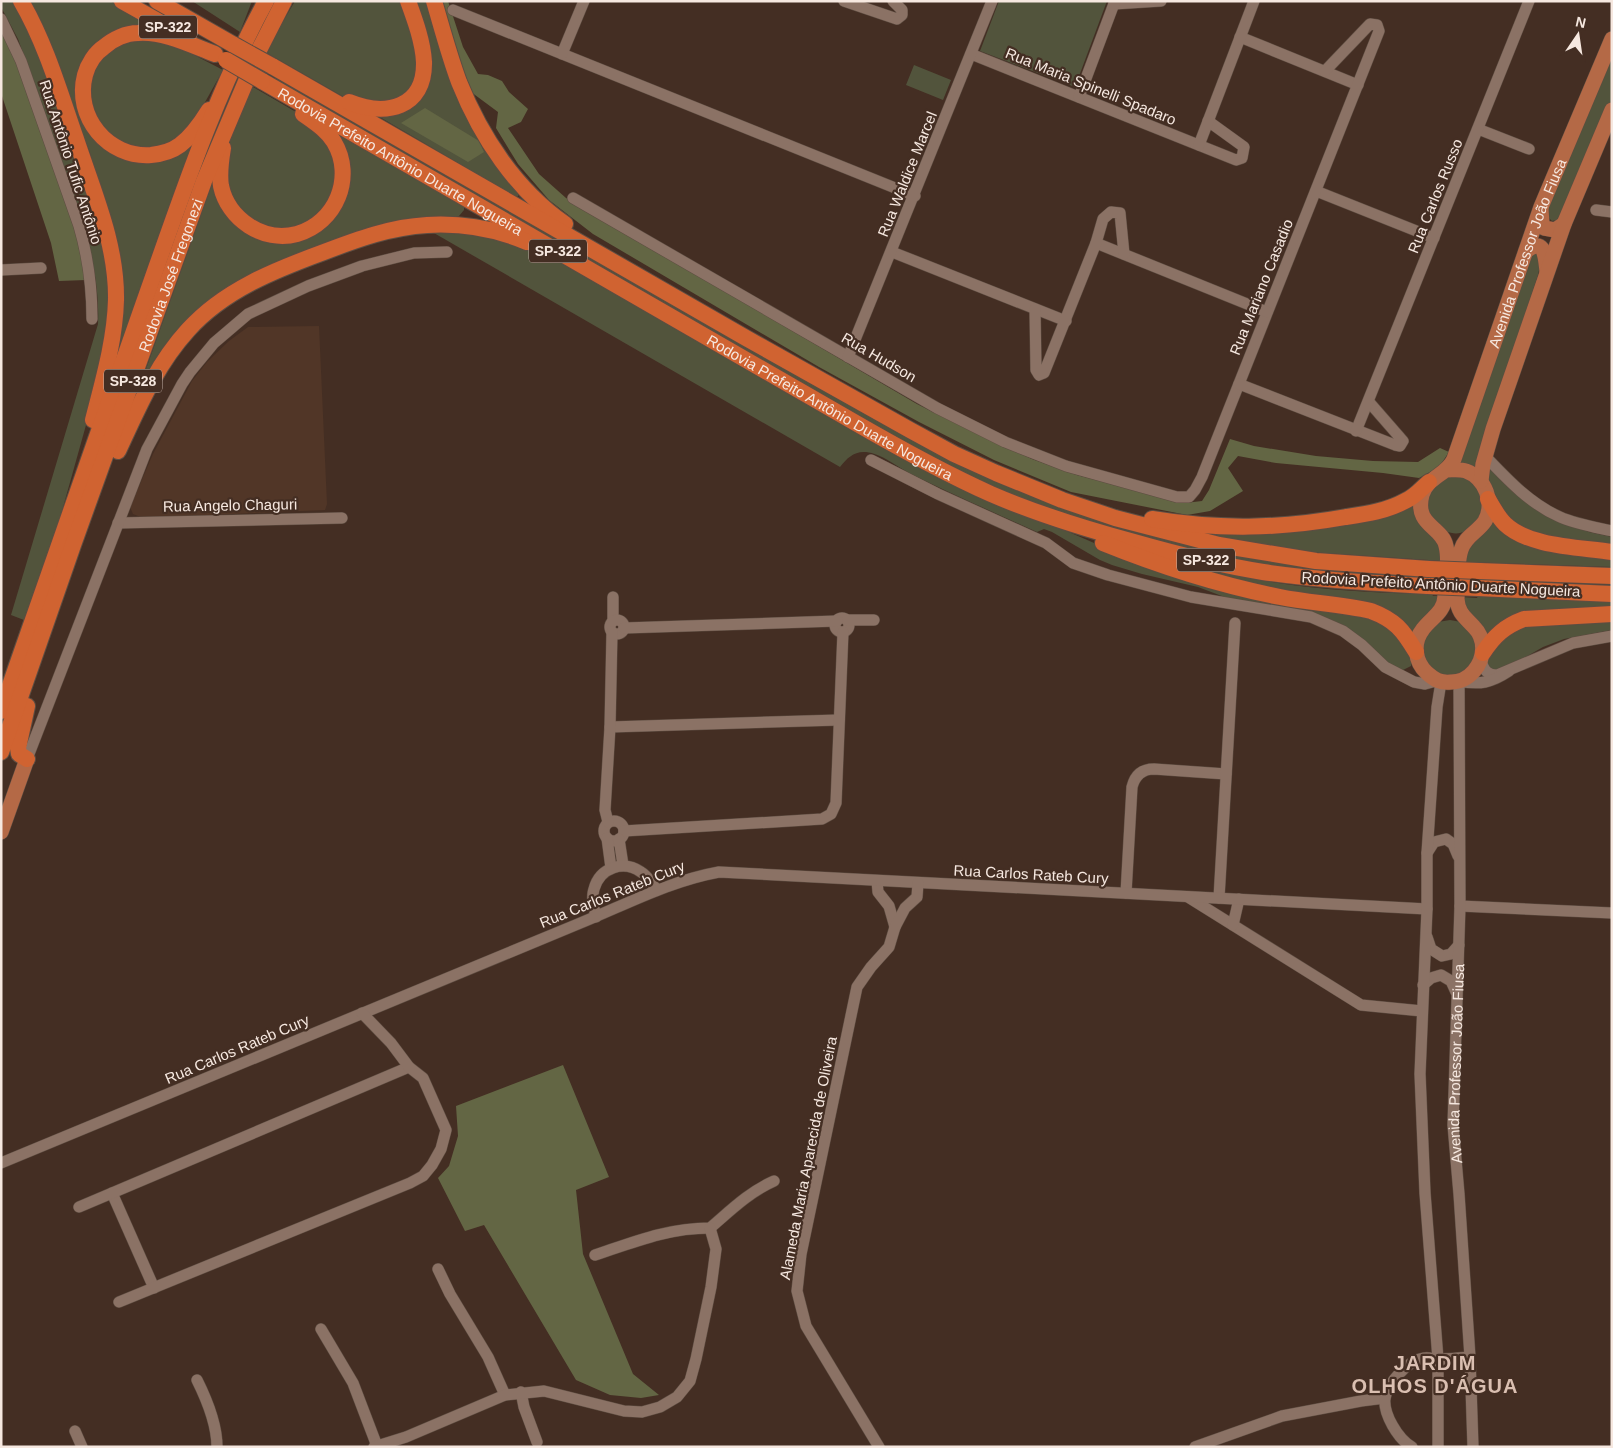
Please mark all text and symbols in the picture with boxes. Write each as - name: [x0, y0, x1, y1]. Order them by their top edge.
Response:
- north arrow: [1553, 10, 1603, 60]
- text: N: [1574, 13, 1588, 31]
- road number: SP-322: [139, 16, 197, 38]
- street label: Rua Maria Spinelli Spadaro: [1003, 44, 1179, 128]
- street label: Rua Antônio Tufic Antônio: [36, 78, 106, 246]
- street label: Rodovia Prefeito Antônio Duarte Nogueira: [275, 84, 527, 238]
- street label: Rua Waldice Marcel: [874, 109, 940, 239]
- street label: Rua Carlos Russo: [1404, 136, 1466, 256]
- street label: Avenida Professor João Fiusa: [1485, 155, 1569, 350]
- street label: Rodovia José Fregonezi: [135, 196, 206, 354]
- street label: Rua Mariano Casadio: [1226, 217, 1296, 357]
- road number: SP-322: [529, 240, 587, 262]
- street label: Rua Hudson: [839, 329, 919, 385]
- street label: Rodovia Prefeito Antônio Duarte Nogueira: [704, 331, 956, 483]
- road number: SP-328: [104, 370, 162, 392]
- street label: Rua Angelo Chaguri: [163, 495, 297, 515]
- road number: SP-322: [1177, 548, 1235, 572]
- street label: Rodovia Prefeito Antônio Duarte Nogueira: [1301, 568, 1582, 600]
- street label: Rua Carlos Rateb Cury: [537, 857, 688, 931]
- street label: Rua Carlos Rateb Cury: [953, 861, 1109, 887]
- street label: Avenida Professor João Fiusa: [1444, 963, 1467, 1164]
- street label: Rua Carlos Rateb Cury: [162, 1011, 312, 1087]
- street label: Alameda Maria Aparecida de Oliveira: [776, 1034, 840, 1281]
- district label: JARDIM OLHOS D'ÁGUA: [1352, 1352, 1518, 1397]

